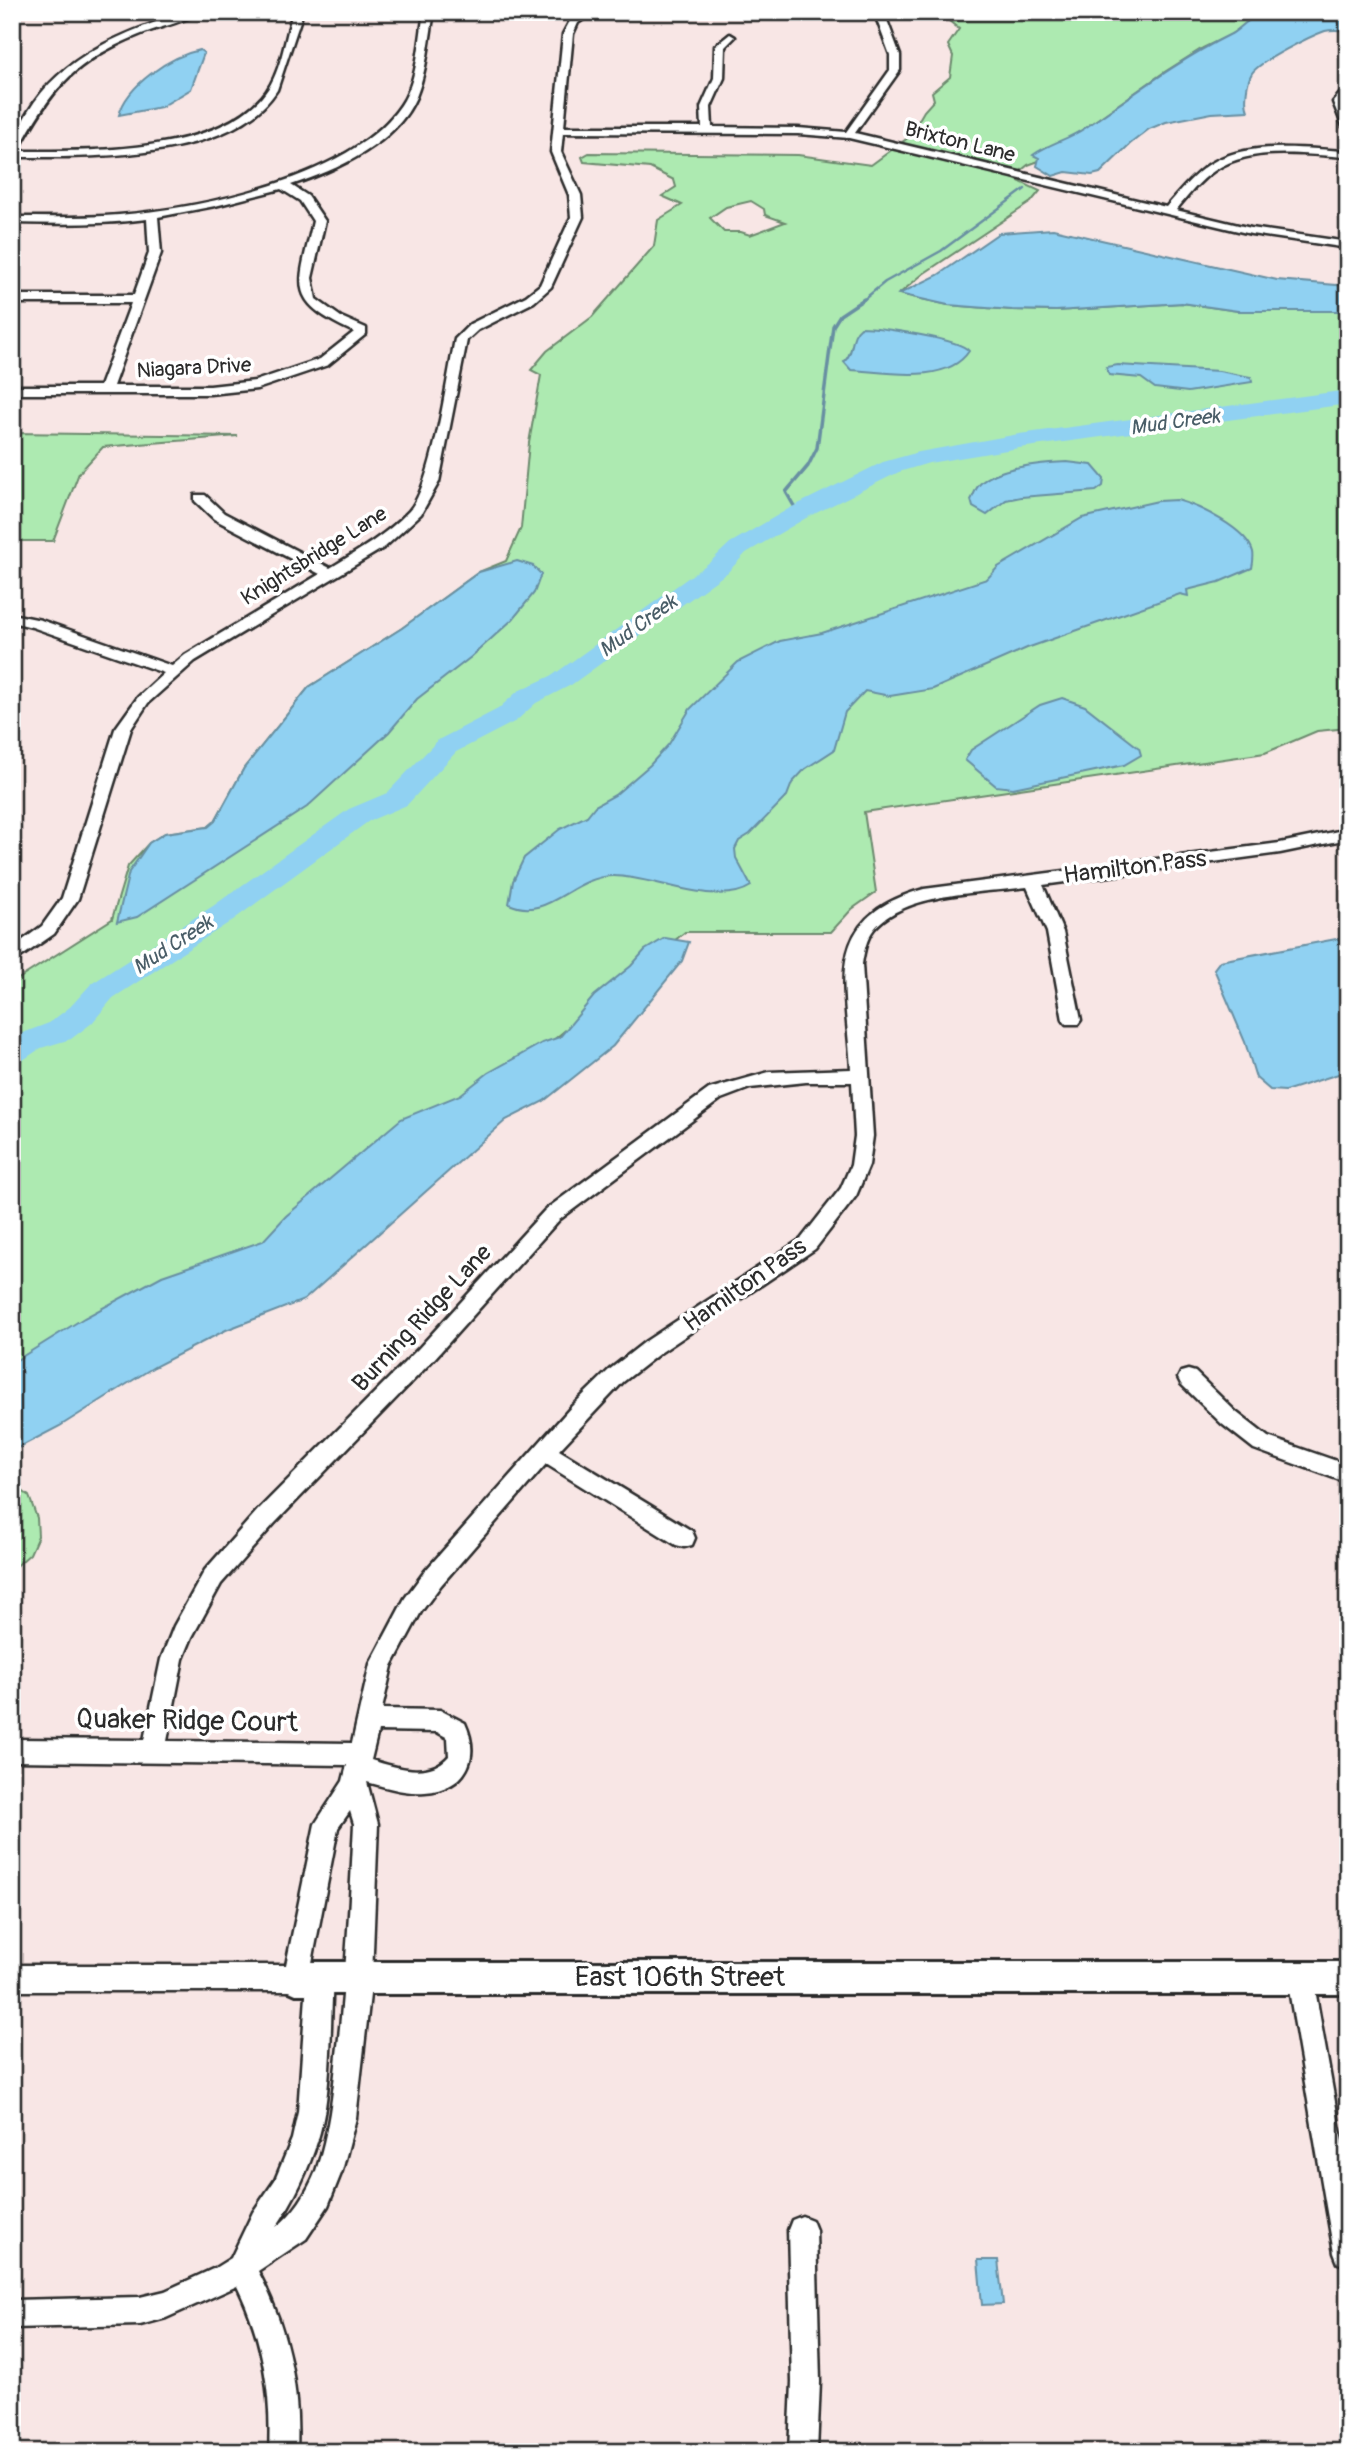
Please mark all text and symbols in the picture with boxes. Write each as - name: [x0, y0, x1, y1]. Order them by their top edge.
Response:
- street label: Brixton Lane: [902, 115, 1019, 169]
- street label: Niagara Drive: [136, 351, 253, 384]
- water label: Mud Creek: [1129, 402, 1224, 442]
- street label: Knightsbridge Lane: [236, 500, 393, 612]
- water label: Mud Creek: [594, 587, 684, 663]
- street label: Hamilton Pass: [1062, 844, 1208, 890]
- water label: Mud Creek: [128, 908, 220, 981]
- street label: Hamilton Pass: [678, 1232, 812, 1338]
- street label: Burning Ridge Lane: [346, 1238, 498, 1398]
- street label: Quaker Ridge Court: [76, 1702, 299, 1740]
- street label: East 106th Street: [575, 1960, 786, 1995]

